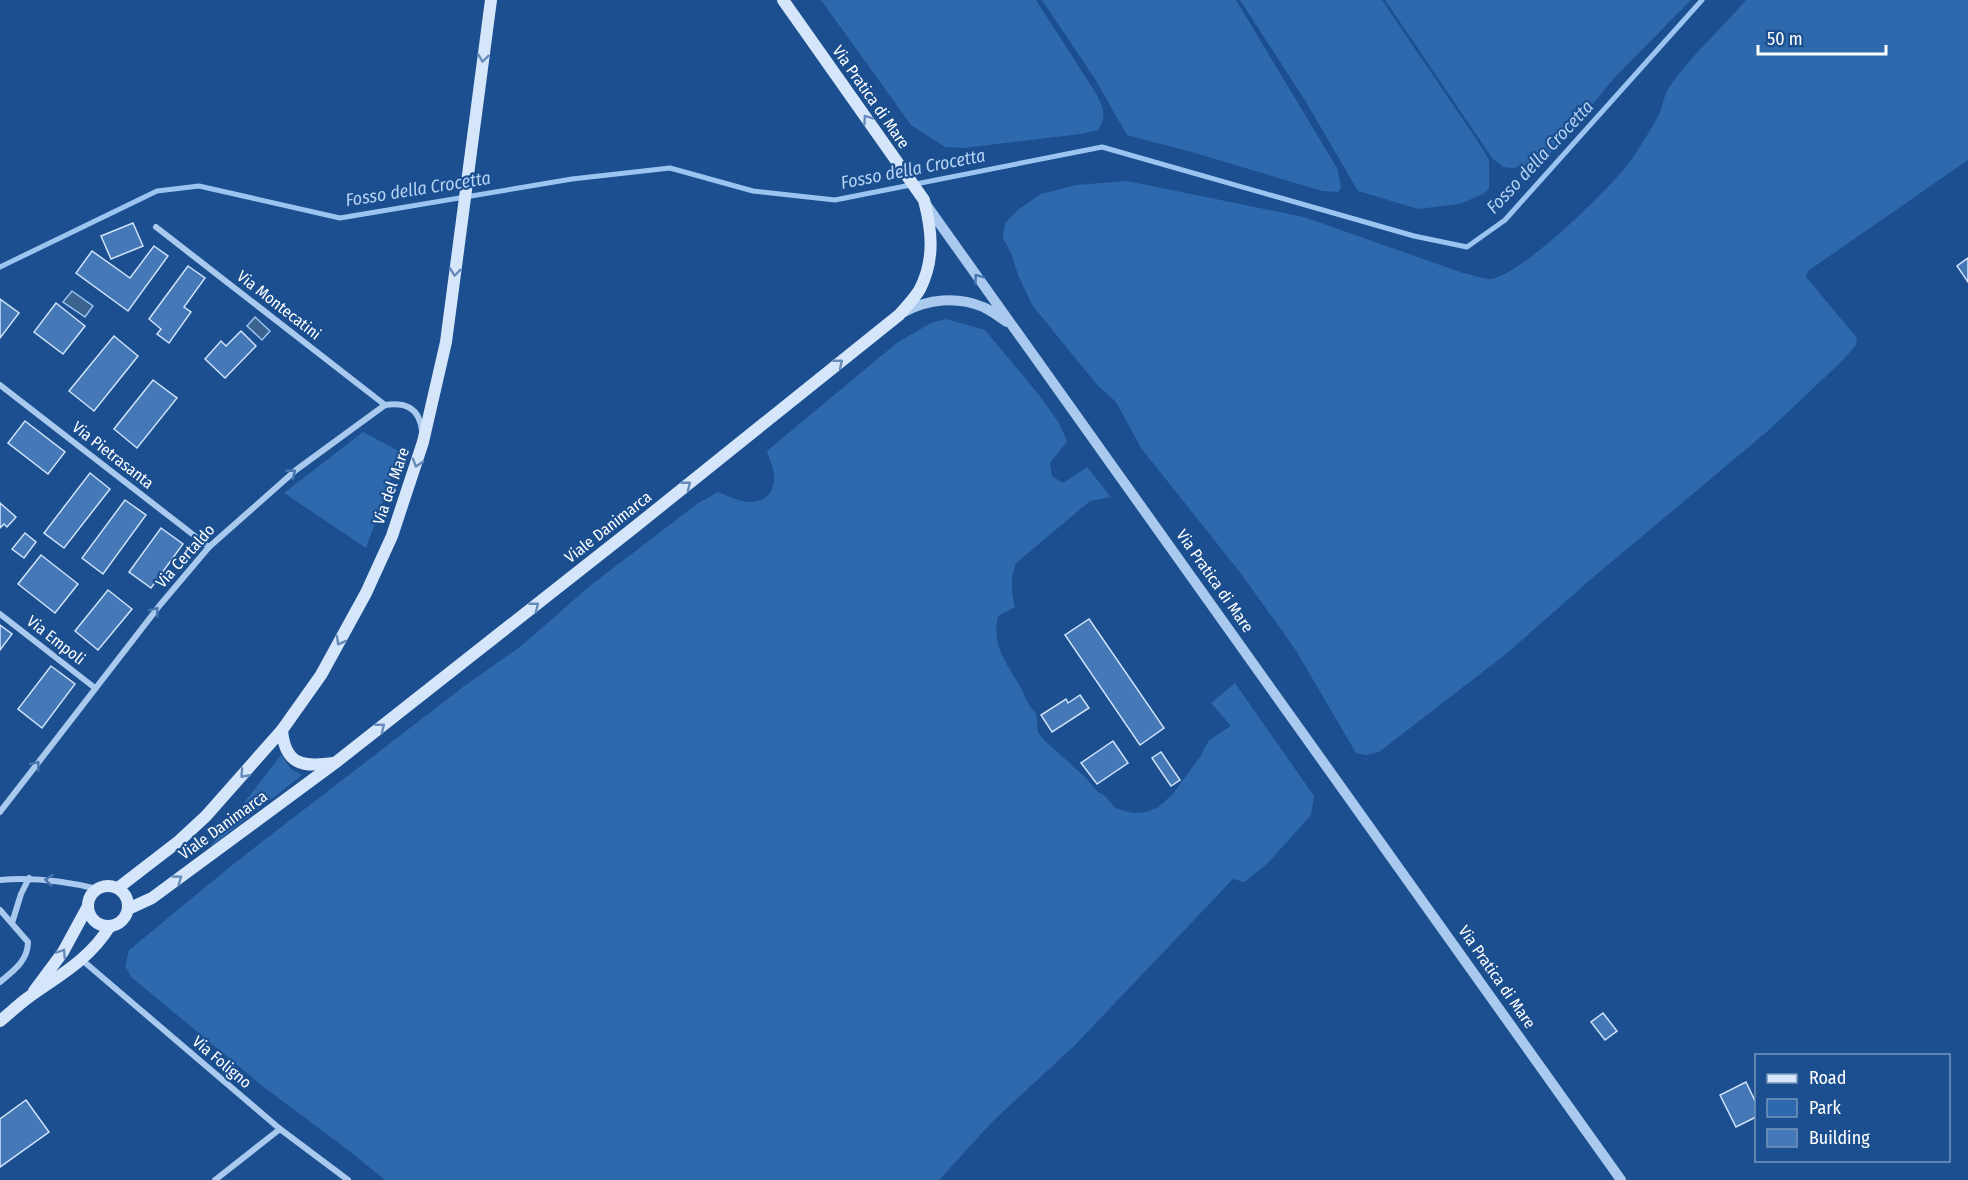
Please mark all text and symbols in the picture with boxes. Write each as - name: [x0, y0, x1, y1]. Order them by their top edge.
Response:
- scale bar: [1758, 18, 1886, 56]
- text: 50 m: [1767, 28, 1803, 50]
- street label: Via Pratica di Mare: [829, 42, 914, 152]
- one-way arrow: [477, 53, 490, 63]
- water label: Fosso della Crocetta: [1482, 96, 1598, 218]
- one-way arrow: [863, 115, 874, 126]
- water label: Fosso della Crocetta: [839, 144, 987, 194]
- water label: Fosso della Crocetta: [344, 167, 492, 211]
- street label: Via Montecatini: [233, 266, 325, 344]
- one-way arrow: [449, 267, 462, 276]
- one-way arrow: [974, 273, 985, 284]
- one-way arrow: [833, 360, 844, 371]
- street label: Via Pietrasanta: [69, 417, 158, 493]
- street label: Via del Mare: [369, 445, 413, 527]
- one-way arrow: [411, 457, 424, 468]
- one-way arrow: [285, 470, 296, 481]
- one-way arrow: [681, 482, 692, 493]
- street label: Viale Danimarca: [561, 487, 655, 567]
- street label: Via Certaldo: [152, 520, 218, 592]
- street label: Via Pratica di Mare: [1173, 526, 1258, 636]
- one-way arrow: [528, 603, 539, 614]
- one-way arrow: [148, 607, 159, 618]
- street label: Via Empoli: [23, 611, 89, 669]
- one-way arrow: [336, 635, 347, 645]
- one-way arrow: [375, 724, 386, 735]
- one-way arrow: [28, 761, 39, 772]
- one-way arrow: [240, 767, 251, 778]
- street label: Viale Danimarca: [175, 786, 271, 864]
- one-way arrow: [44, 874, 54, 887]
- one-way arrow: [171, 875, 182, 886]
- street label: Via Pratica di Mare: [1455, 922, 1540, 1032]
- one-way arrow: [54, 949, 66, 959]
- street label: Via Foligno: [189, 1032, 255, 1092]
- legend: [1755, 1054, 1950, 1162]
- text: Road: [1809, 1067, 1846, 1089]
- text: Park: [1809, 1097, 1842, 1119]
- text: Building: [1809, 1127, 1870, 1149]

